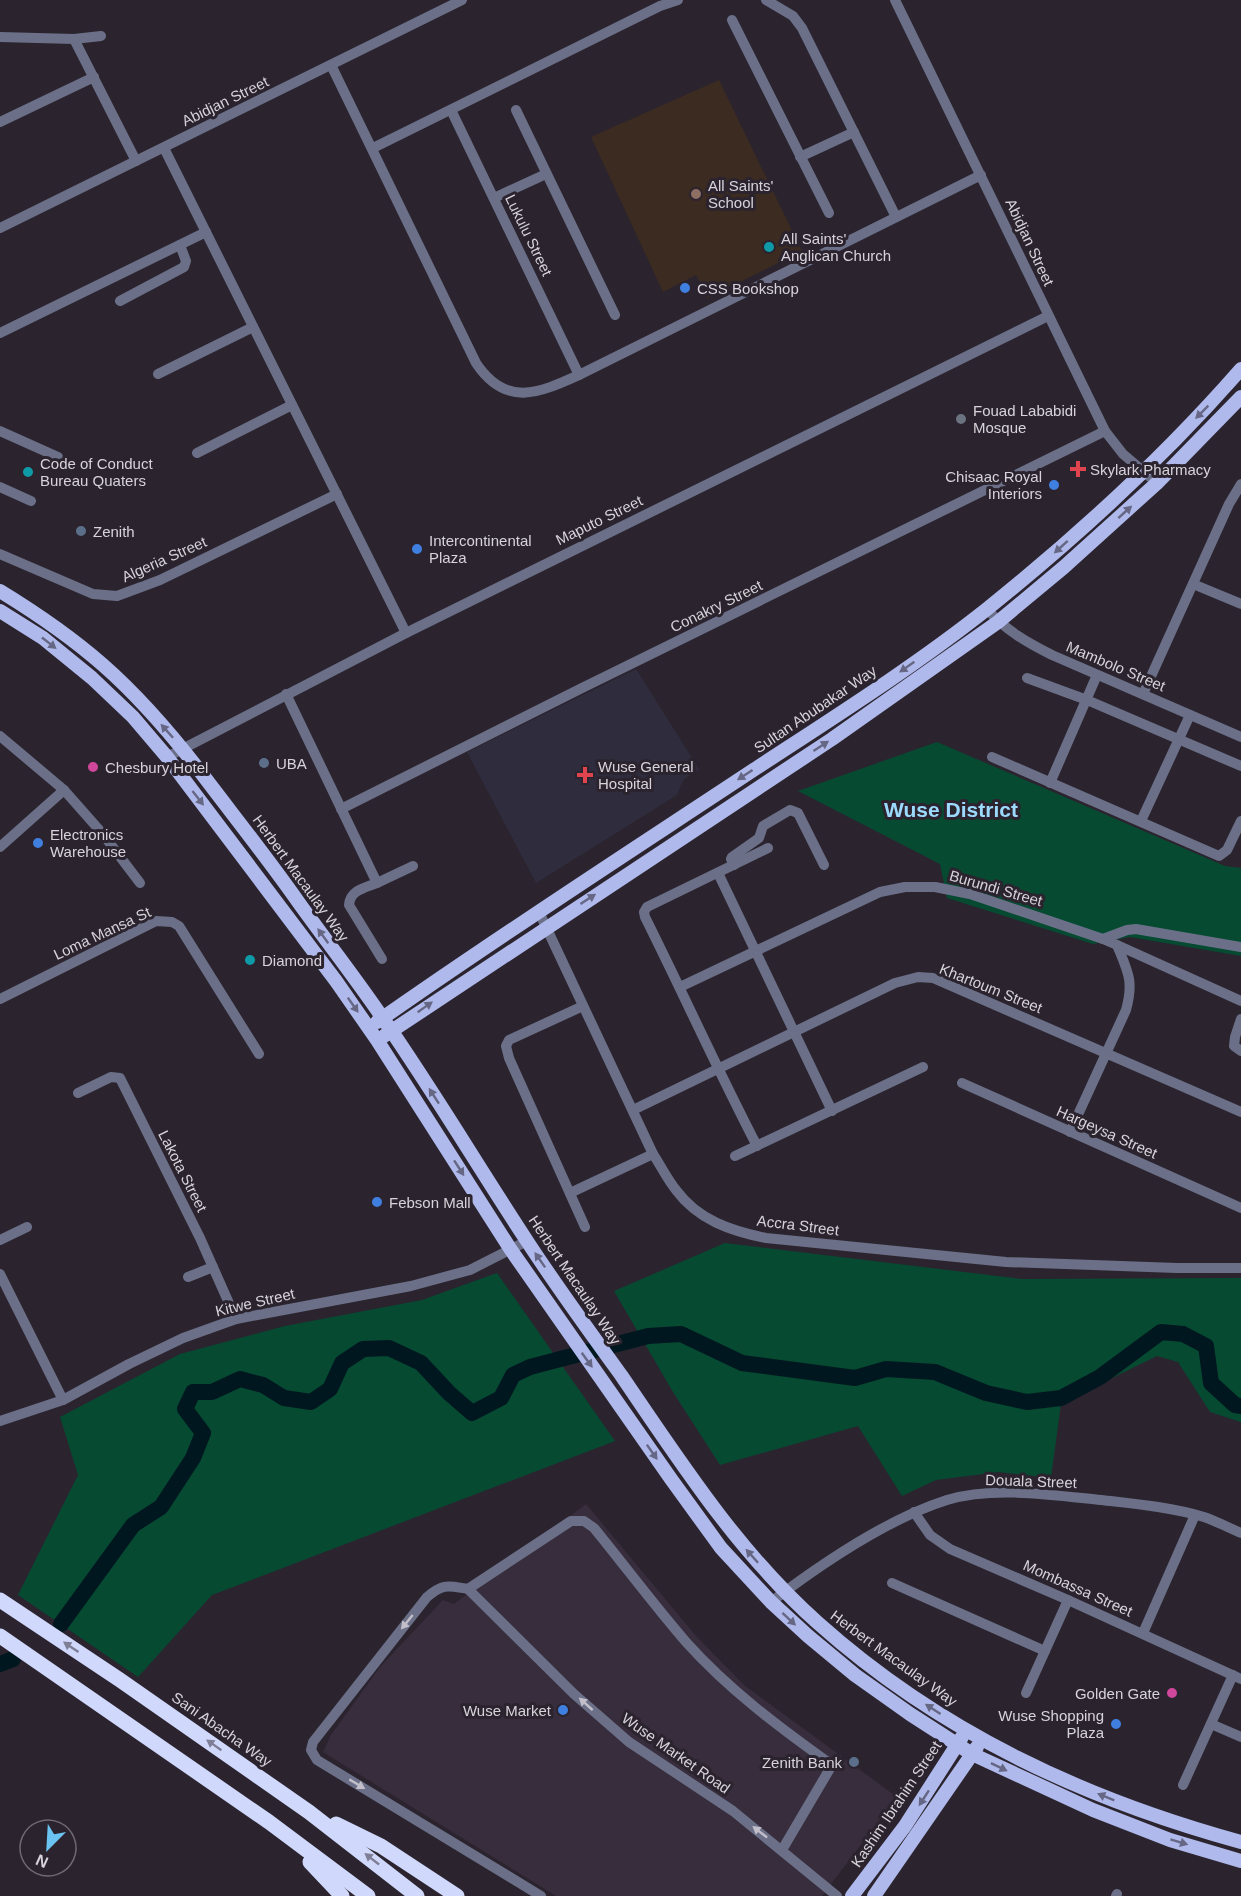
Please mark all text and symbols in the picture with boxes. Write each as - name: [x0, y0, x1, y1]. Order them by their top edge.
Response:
- street label: Abidjan Street: [179, 72, 272, 129]
- place label: All Saints' School: [708, 177, 774, 211]
- marker: All Saints' School: [689, 187, 703, 201]
- street label: Lukulu Street: [502, 192, 556, 279]
- street label: Abidjan Street: [1002, 196, 1058, 289]
- place label: All Saints' Anglican Church: [781, 230, 891, 264]
- marker: All Saints' Anglican Church: [762, 240, 776, 254]
- place label: CSS Bookshop: [697, 280, 799, 297]
- marker: CSS Bookshop: [678, 281, 692, 295]
- place label: Fouad Lababidi Mosque: [973, 402, 1076, 436]
- one-way arrow: [1195, 405, 1209, 420]
- marker: Fouad Lababidi Mosque: [954, 412, 968, 426]
- place label: Code of Conduct Bureau Quaters: [40, 455, 153, 489]
- place label: Skylark Pharmacy: [1090, 461, 1211, 478]
- marker: Skylark Pharmacy: [1071, 462, 1085, 476]
- marker: Code of Conduct Bureau Quaters: [21, 465, 35, 479]
- place label: Chisaac Royal Interiors: [945, 468, 1042, 502]
- marker: Chisaac Royal Interiors: [1047, 478, 1061, 492]
- street label: Maputo Street: [553, 491, 646, 548]
- one-way arrow: [1117, 506, 1132, 519]
- place label: Zenith: [93, 523, 135, 540]
- marker: Zenith: [74, 524, 88, 538]
- street label: Algeria Street: [119, 532, 210, 585]
- place label: Intercontinental Plaza: [429, 532, 532, 566]
- one-way arrow: [1053, 540, 1068, 554]
- marker: Intercontinental Plaza: [410, 542, 424, 556]
- street label: Conakry Street: [667, 576, 765, 636]
- one-way arrow: [41, 637, 57, 650]
- street label: Mambolo Street: [1064, 637, 1169, 695]
- street label: Sultan Abubakar Way: [751, 661, 880, 756]
- one-way arrow: [900, 661, 916, 673]
- one-way arrow: [161, 724, 174, 739]
- one-way arrow: [813, 741, 829, 752]
- place label: UBA: [276, 755, 307, 772]
- marker: UBA: [257, 756, 271, 770]
- place label: Wuse General Hospital: [598, 758, 694, 792]
- place label: Chesbury Hotel: [105, 759, 208, 776]
- marker: Chesbury Hotel: [86, 760, 100, 774]
- marker: Wuse General Hospital: [576, 766, 594, 784]
- one-way arrow: [737, 770, 754, 781]
- one-way arrow: [192, 790, 205, 806]
- district label: Wuse District: [884, 798, 1018, 821]
- street label: Herbert Macaulay Way: [249, 812, 353, 945]
- place label: Electronics Warehouse: [50, 826, 126, 860]
- marker: Electronics Warehouse: [31, 836, 45, 850]
- street label: Burundi Street: [948, 867, 1045, 910]
- one-way arrow: [580, 894, 596, 905]
- street label: Loma Mansa St: [51, 903, 154, 963]
- one-way arrow: [318, 929, 330, 944]
- place label: Diamond: [262, 952, 322, 969]
- marker: Diamond: [243, 953, 257, 967]
- street label: Khartoum Street: [937, 960, 1046, 1017]
- one-way arrow: [347, 996, 359, 1012]
- one-way arrow: [417, 1001, 433, 1013]
- one-way arrow: [429, 1088, 440, 1105]
- street label: Hargeysa Street: [1054, 1102, 1161, 1162]
- street label: Lakota Street: [155, 1127, 211, 1215]
- one-way arrow: [453, 1160, 464, 1176]
- place label: Febson Mall: [389, 1194, 471, 1211]
- marker: Febson Mall: [370, 1195, 384, 1209]
- street label: Herbert Macaulay Way: [525, 1212, 625, 1348]
- street label: Accra Street: [756, 1212, 841, 1239]
- one-way arrow: [534, 1253, 546, 1269]
- street label: Kitwe Street: [214, 1284, 297, 1319]
- one-way arrow: [581, 1352, 593, 1368]
- one-way arrow: [646, 1444, 658, 1460]
- street label: Douala Street: [985, 1471, 1078, 1491]
- one-way arrow: [745, 1549, 759, 1564]
- street label: Mombassa Street: [1021, 1556, 1136, 1620]
- street label: Herbert Macaulay Way: [828, 1606, 961, 1710]
- one-way arrow: [781, 1611, 795, 1625]
- one-way arrow: [401, 1614, 414, 1629]
- one-way arrow: [63, 1642, 79, 1653]
- place label: Golden Gate: [1075, 1685, 1160, 1702]
- marker: Golden Gate: [1165, 1686, 1179, 1700]
- street label: Sani Abacha Way: [169, 1688, 276, 1770]
- one-way arrow: [579, 1698, 594, 1711]
- place label: Wuse Market: [463, 1702, 552, 1719]
- marker: Wuse Market: [556, 1703, 570, 1717]
- one-way arrow: [925, 1703, 941, 1715]
- place label: Wuse Shopping Plaza: [998, 1707, 1105, 1741]
- street label: Wuse Market Road: [619, 1709, 733, 1797]
- marker: Wuse Shopping Plaza: [1109, 1717, 1123, 1731]
- street label: Kashim Ibrahim Street: [847, 1737, 945, 1870]
- one-way arrow: [206, 1739, 222, 1751]
- place label: Zenith Bank: [762, 1754, 842, 1771]
- marker: Zenith Bank: [847, 1755, 861, 1769]
- one-way arrow: [990, 1762, 1007, 1772]
- one-way arrow: [349, 1779, 366, 1789]
- one-way arrow: [918, 1789, 929, 1806]
- one-way arrow: [1097, 1792, 1115, 1801]
- north arrow: [18, 1818, 78, 1878]
- one-way arrow: [752, 1827, 767, 1839]
- one-way arrow: [1170, 1838, 1188, 1847]
- text: N: [33, 1851, 51, 1871]
- one-way arrow: [364, 1854, 379, 1866]

